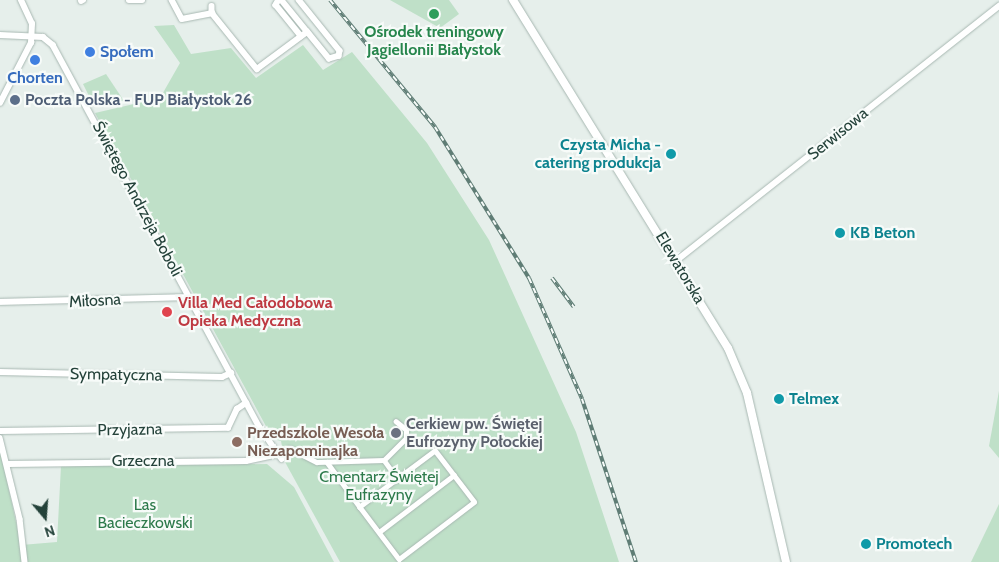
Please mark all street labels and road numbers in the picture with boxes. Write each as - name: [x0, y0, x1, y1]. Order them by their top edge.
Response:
- street label: Serwisowa: [804, 104, 872, 164]
- street label: Świętego Andrzeja Boboli: [88, 118, 186, 280]
- street label: Elewatorska: [651, 229, 709, 307]
- street label: Miłosna: [69, 290, 121, 312]
- street label: Sympatyczna: [70, 365, 162, 385]
- street label: Przyjazna: [97, 420, 163, 440]
- street label: Grzeczna: [112, 451, 174, 471]

